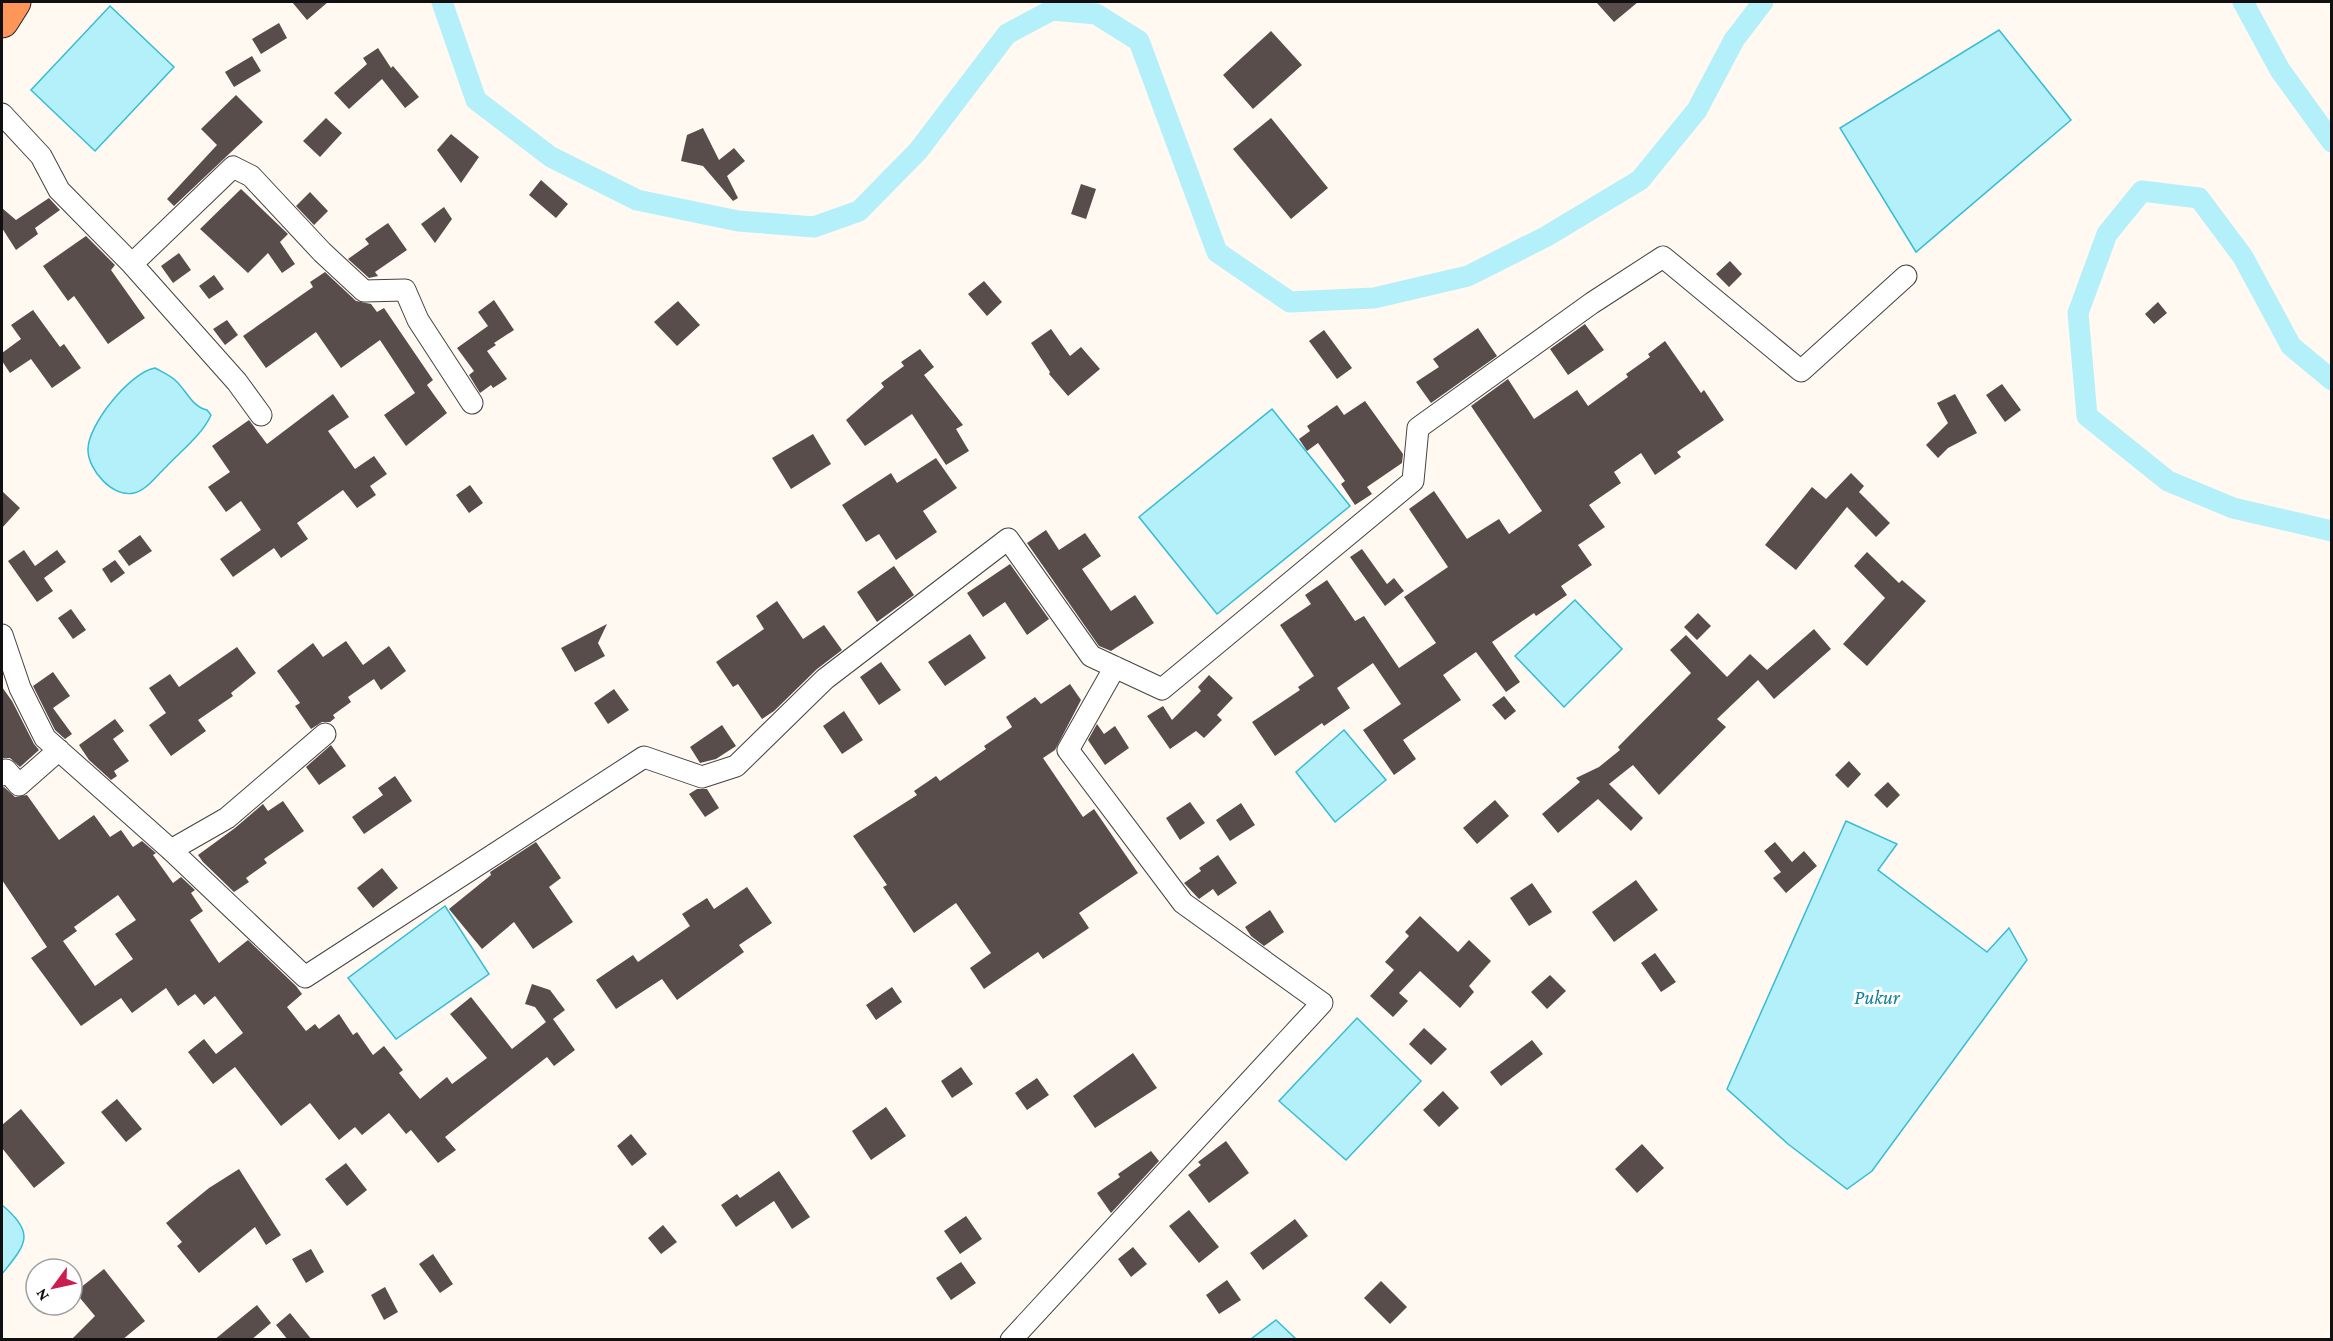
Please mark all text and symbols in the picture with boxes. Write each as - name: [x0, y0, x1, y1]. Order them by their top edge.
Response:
- water label: Pukur: [1854, 986, 1901, 1008]
- north arrow: [24, 1257, 84, 1317]
- text: N: [32, 1286, 52, 1304]

